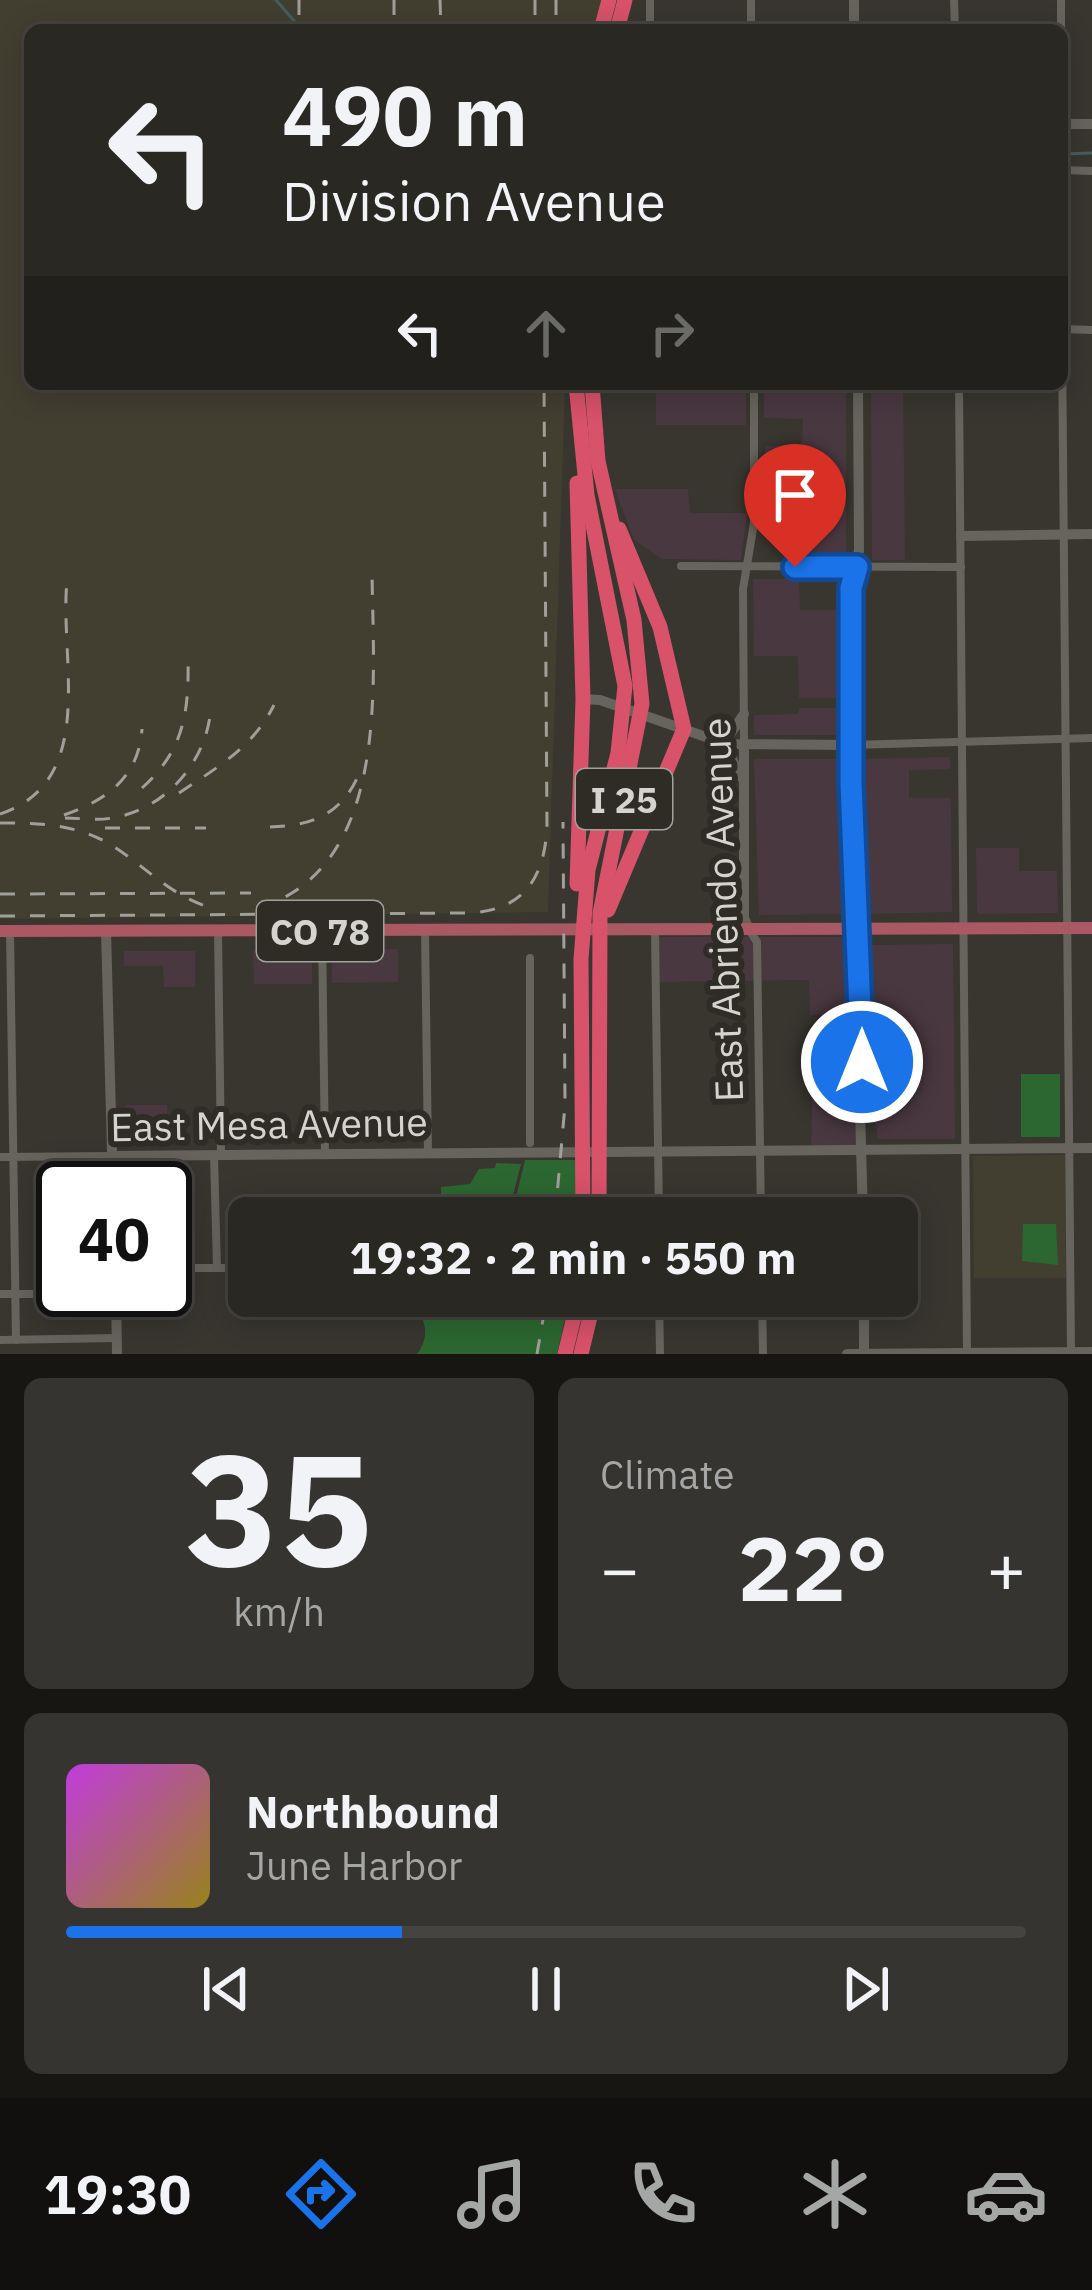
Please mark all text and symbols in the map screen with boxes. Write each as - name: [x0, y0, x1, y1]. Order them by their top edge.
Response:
- text: 490 m: [282, 60, 528, 169]
- icon: left: [84, 72, 240, 228]
- text: Division Avenue: [282, 166, 666, 236]
- icon: left: [387, 300, 453, 366]
- icon: ahead: [513, 300, 579, 366]
- icon: right: [639, 300, 705, 366]
- pin: [744, 444, 846, 567]
- icon: arrive: [762, 462, 828, 528]
- street label: East Abriendo Avenue: [690, 717, 754, 1103]
- road number: I 25: [576, 769, 672, 829]
- road number: CO 78: [257, 901, 383, 961]
- position arrow: [799, 999, 925, 1125]
- street label: East Mesa Avenue: [110, 1096, 428, 1152]
- speed limit sign: 40: [36, 1161, 192, 1317]
- text: 19:32 · 2 min · 550 m: [350, 1228, 796, 1286]
- text: 35: [185, 1406, 373, 1609]
- text: Climate: [600, 1449, 734, 1500]
- text: 22°: [738, 1509, 888, 1626]
- text: −: [600, 1525, 640, 1611]
- text: +: [986, 1525, 1026, 1611]
- text: km/h: [233, 1586, 325, 1637]
- text: Northbound: [246, 1782, 500, 1840]
- text: June Harbor: [246, 1840, 462, 1891]
- icon: previous: [193, 1956, 259, 2022]
- icon: pause: [513, 1956, 579, 2022]
- icon: next: [833, 1956, 899, 2022]
- icon: directions: [279, 2152, 363, 2236]
- icon: music: [450, 2152, 534, 2236]
- icon: phone: [621, 2152, 705, 2236]
- icon: climate: [793, 2152, 877, 2236]
- icon: car: [964, 2152, 1048, 2236]
- text: 19:30: [44, 2159, 191, 2229]

